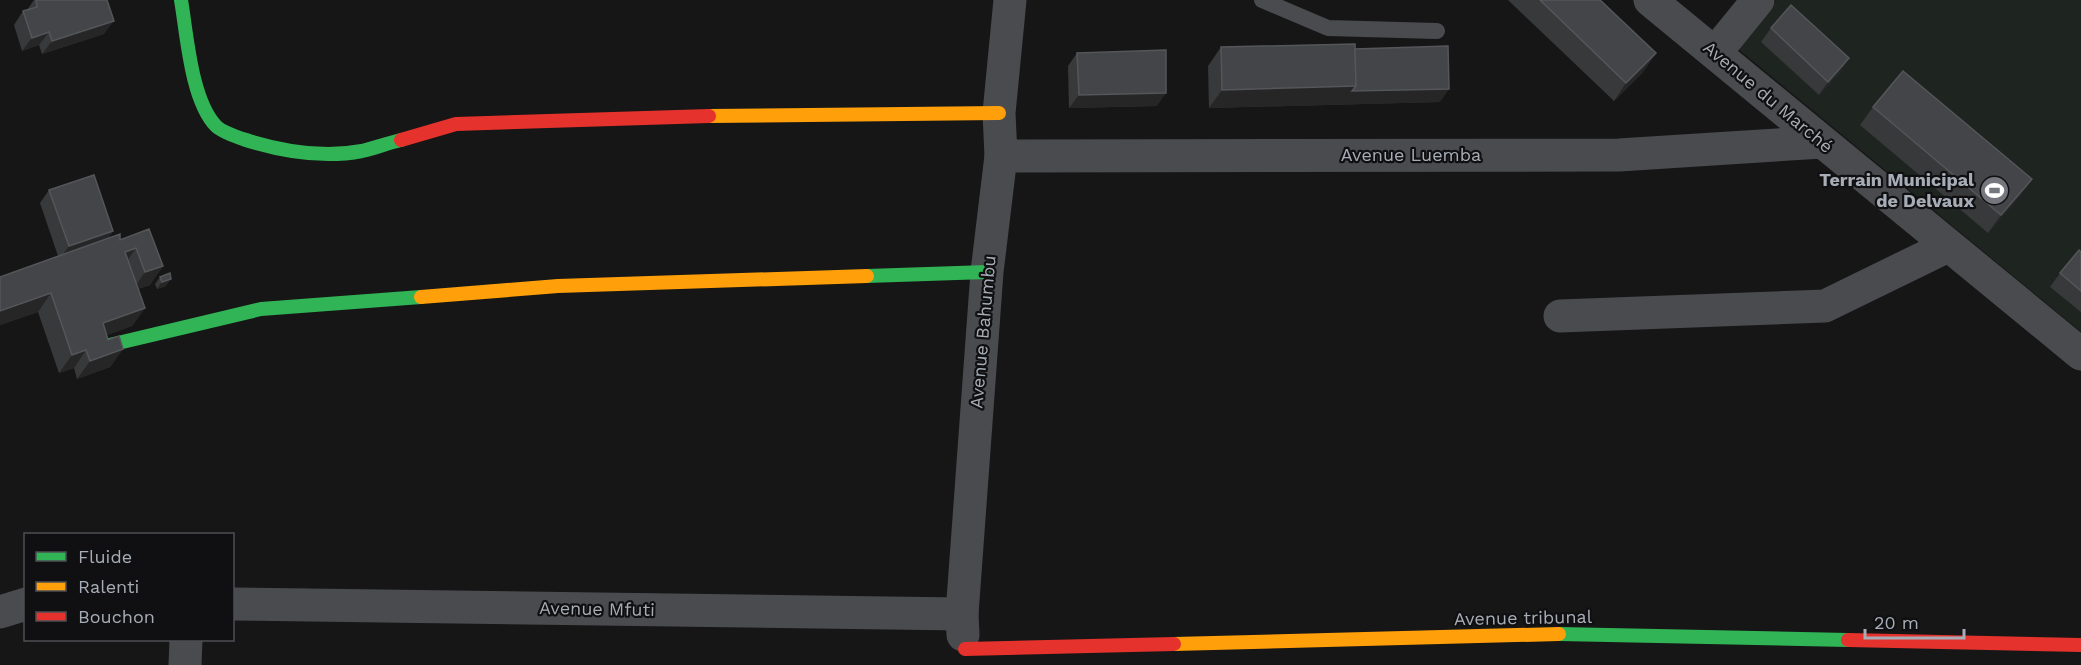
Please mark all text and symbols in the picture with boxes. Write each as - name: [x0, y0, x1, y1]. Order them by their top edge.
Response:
- street label: Avenue du Marché: [1699, 36, 1837, 157]
- street label: Avenue Luemba: [1341, 144, 1481, 165]
- place label: Terrain Municipal de Delvaux: [1819, 169, 1974, 211]
- sports icon: Terrain Municipal de Delvaux: [1979, 174, 2011, 206]
- street label: Avenue Bahumbu: [965, 255, 1000, 409]
- legend: [24, 533, 234, 641]
- text: Fluide: [78, 546, 132, 567]
- text: Ralenti: [78, 576, 139, 597]
- street label: Avenue Mfuti: [539, 597, 655, 620]
- scale bar: [1865, 602, 1964, 640]
- text: Bouchon: [78, 606, 155, 627]
- street label: Avenue tribunal: [1454, 606, 1593, 629]
- text: 20 m: [1874, 612, 1919, 633]

